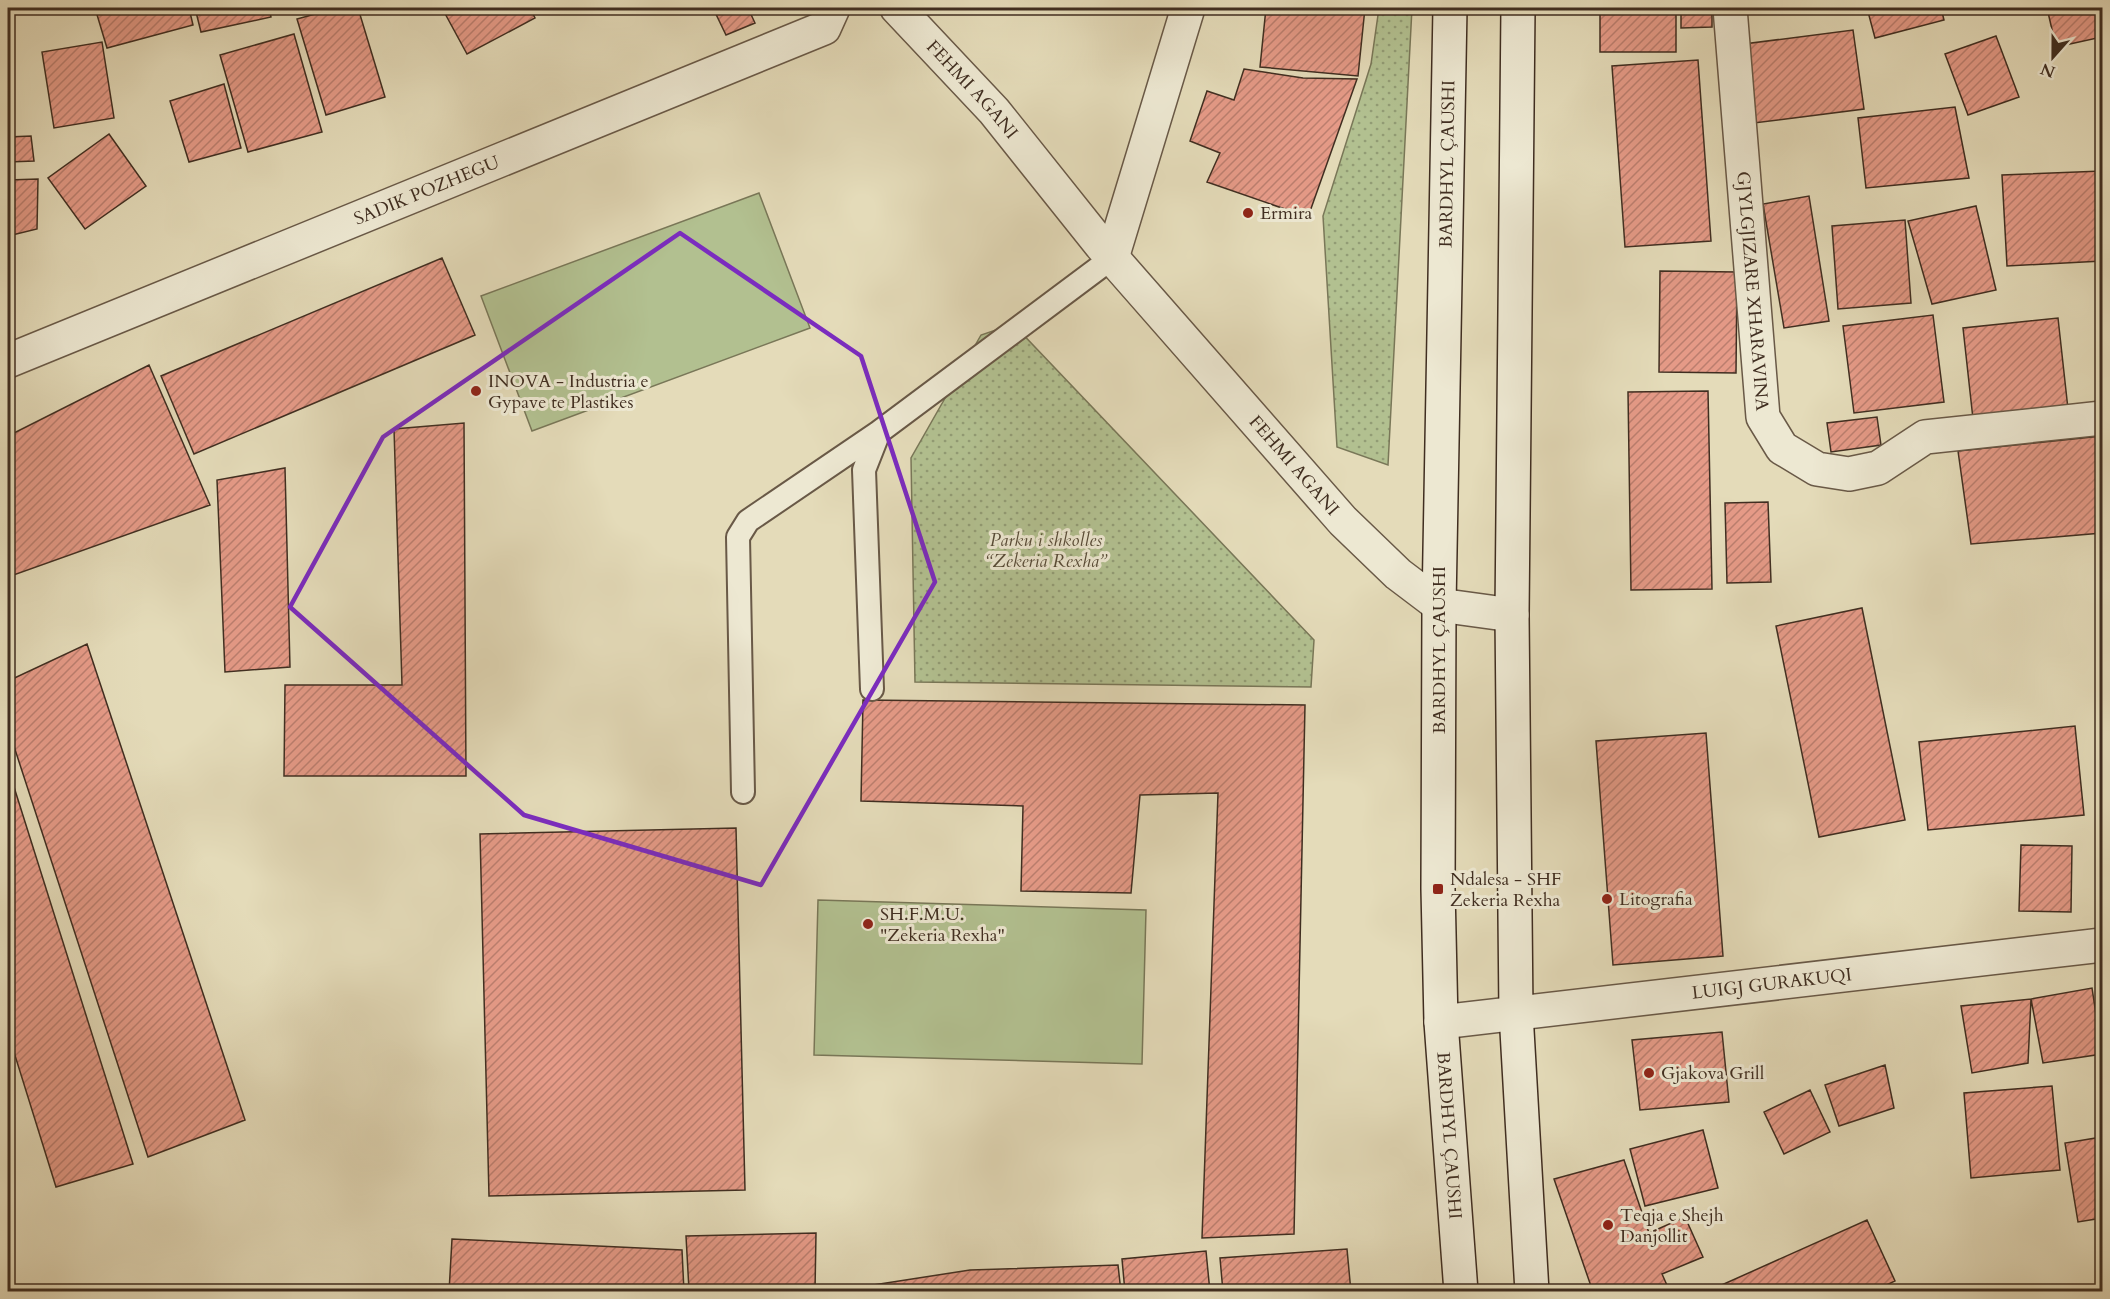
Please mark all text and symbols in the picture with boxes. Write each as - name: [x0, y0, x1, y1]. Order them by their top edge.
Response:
- north arrow: [2023, 27, 2083, 87]
- street label: FEHMI AGANI: [921, 35, 1024, 144]
- text: N: [2037, 57, 2058, 83]
- street label: BARDHYL ÇAUSHI: [1434, 80, 1461, 248]
- street label: SADIK POZHEGU: [350, 150, 503, 232]
- street label: GJYLGJIZARE XHARAVINA: [1730, 170, 1774, 412]
- place label: Ermira: [1260, 201, 1313, 226]
- marker: Ermira: [1241, 206, 1255, 220]
- place label: INOVA - Industria e Gypave te Plastikes: [488, 369, 649, 415]
- marker: INOVA - Industria e Gypave te Plastikes: [469, 384, 483, 398]
- street label: FEHMI AGANI: [1243, 410, 1345, 521]
- park label: Parku i shkolles “Zekeria Rexha”: [986, 528, 1108, 574]
- street label: BARDHYL ÇAUSHI: [1427, 566, 1452, 734]
- place label: Ndalesa - SHF Zekeria Rexha: [1450, 867, 1561, 913]
- marker: Ndalesa - SHF Zekeria Rexha: [1431, 882, 1445, 896]
- place label: Litografia: [1619, 887, 1693, 912]
- marker: Litografia: [1600, 892, 1614, 906]
- place label: SH.F.M.U. "Zekeria Rexha": [880, 902, 1005, 948]
- marker: SH.F.M.U. "Zekeria Rexha": [861, 917, 875, 931]
- street label: LUIGJ GURAKUQI: [1690, 962, 1853, 1006]
- street label: BARDHYL ÇAUSHI: [1430, 1051, 1468, 1220]
- place label: Gjakova Grill: [1661, 1061, 1765, 1086]
- marker: Gjakova Grill: [1642, 1066, 1656, 1080]
- place label: Teqja e Shejh Danjollit: [1620, 1203, 1724, 1249]
- marker: Teqja e Shejh Danjollit: [1601, 1218, 1615, 1232]

